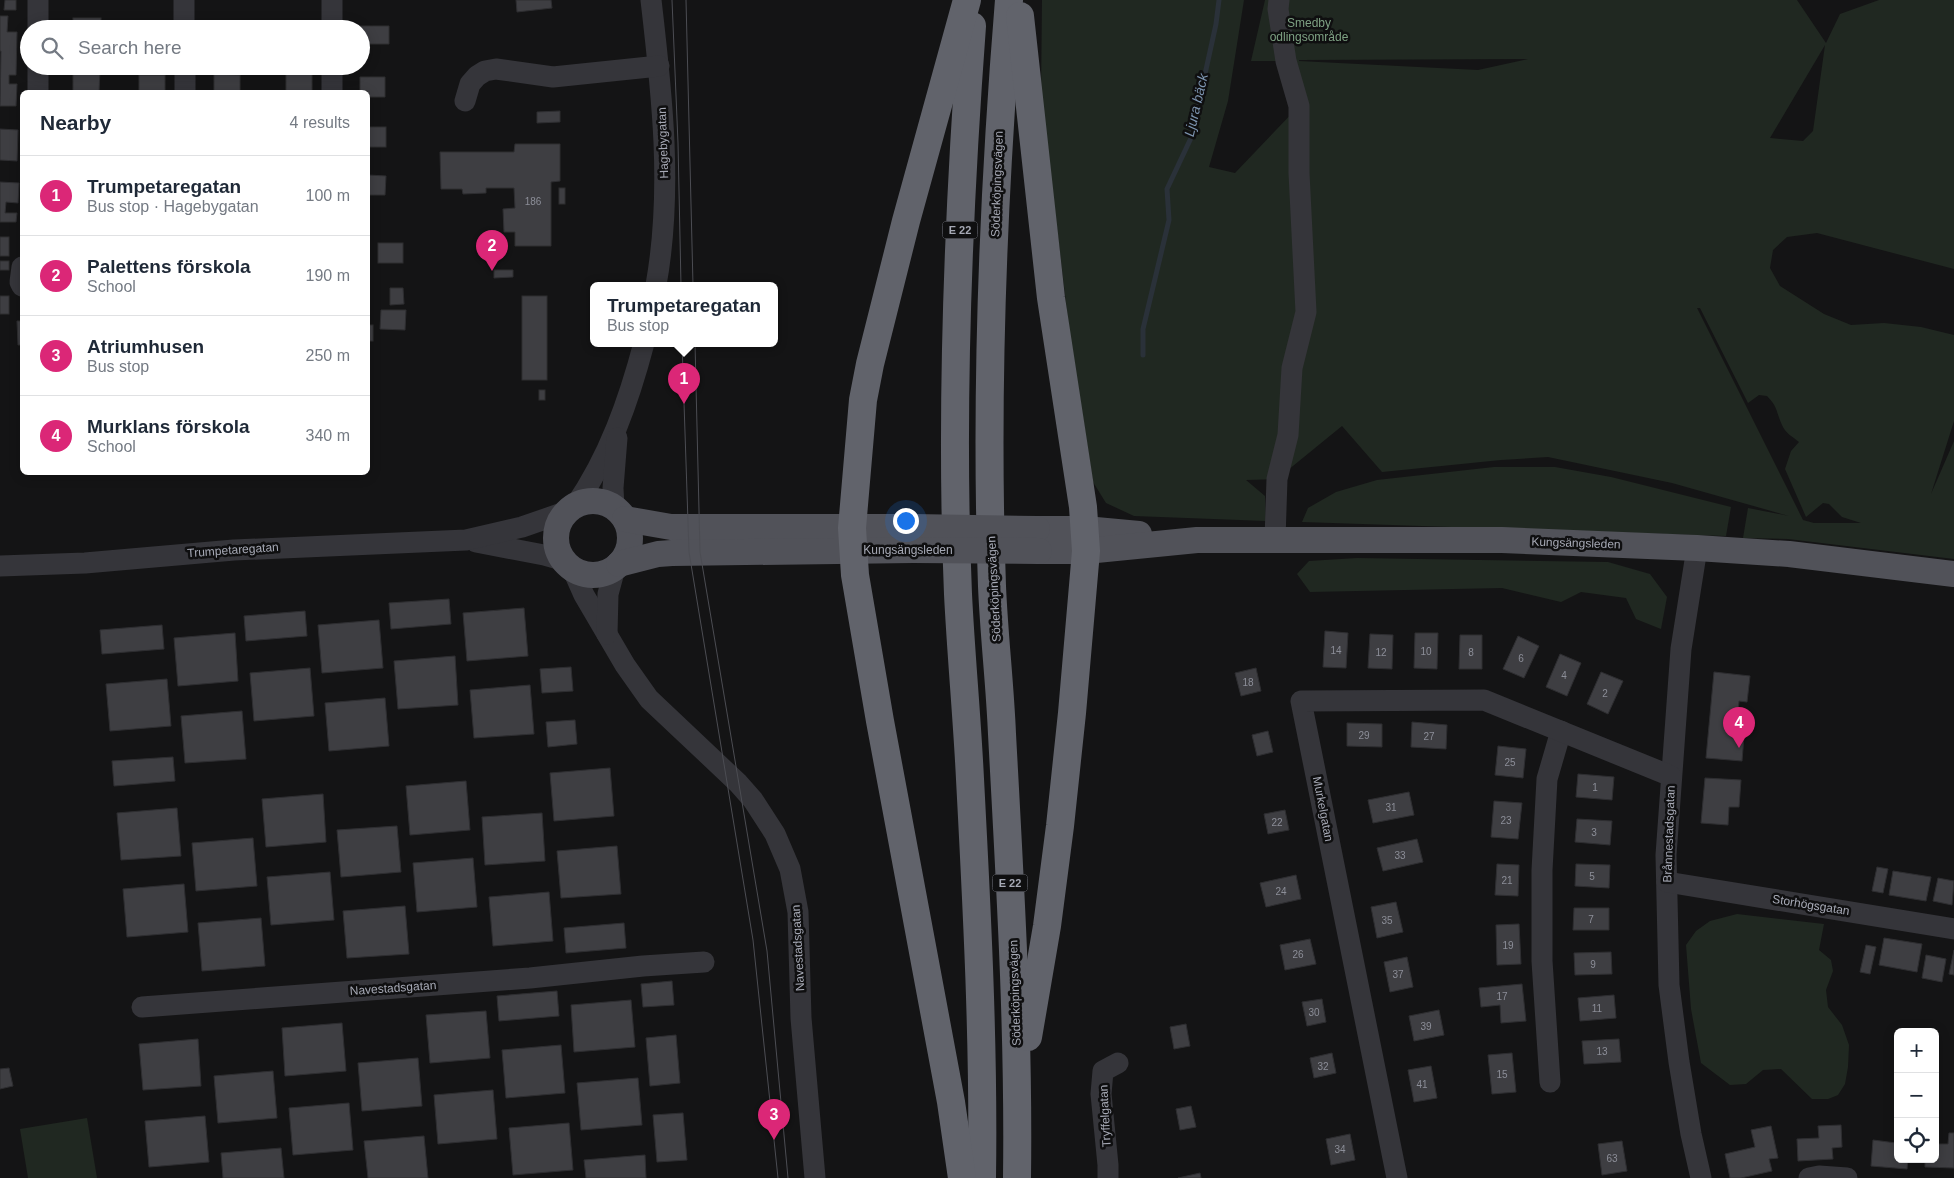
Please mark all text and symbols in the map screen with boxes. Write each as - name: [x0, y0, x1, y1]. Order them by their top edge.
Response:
- park label: Smedby odlingsområde: [1270, 16, 1349, 44]
- search box: [20, 20, 370, 75]
- icon: search: [38, 34, 66, 62]
- text: Search here: [78, 37, 182, 58]
- water label: Ljura bäck: [1181, 71, 1211, 138]
- street label: Hagebygatan: [655, 107, 671, 179]
- text: Nearby: [40, 111, 111, 134]
- text: 4 results: [290, 114, 350, 131]
- street label: Söderköpingsvägen: [988, 131, 1006, 237]
- text: Trumpetaregatan: [87, 176, 241, 197]
- text: 1: [52, 187, 60, 204]
- text: 100 m: [306, 187, 350, 204]
- house number: 186: [525, 196, 542, 207]
- text: Bus stop · Hagebygatan: [87, 198, 259, 215]
- road number: E 22: [942, 222, 978, 238]
- pin: 2: [476, 230, 508, 271]
- text: Palettens förskola: [87, 256, 251, 277]
- text: 2: [52, 267, 60, 284]
- text: 190 m: [306, 267, 350, 284]
- text: School: [87, 278, 136, 295]
- popup: [590, 282, 778, 347]
- text: Trumpetaregatan: [607, 295, 761, 316]
- text: Bus stop: [607, 317, 669, 334]
- text: Atriumhusen: [87, 336, 204, 357]
- text: 3: [52, 347, 60, 364]
- text: 250 m: [306, 347, 350, 364]
- text: Bus stop: [87, 358, 149, 375]
- pin: 1: [668, 363, 700, 404]
- text: Murklans förskola: [87, 416, 250, 437]
- text: 4: [52, 427, 60, 444]
- text: 340 m: [306, 427, 350, 444]
- text: School: [87, 438, 136, 455]
- your location: [893, 508, 919, 534]
- street label: Kungsängsleden: [1531, 534, 1621, 552]
- street label: Söderköpingsvägen: [984, 536, 1004, 642]
- street label: Trumpetaregatan: [187, 540, 279, 560]
- street label: Kungsängsleden: [863, 543, 953, 557]
- house number: 14: [1330, 645, 1342, 656]
- house number: 10: [1420, 646, 1432, 657]
- house number: 12: [1375, 647, 1387, 658]
- house number: 8: [1468, 647, 1474, 658]
- house number: 6: [1518, 653, 1524, 664]
- house number: 4: [1561, 670, 1567, 681]
- house number: 18: [1242, 677, 1254, 688]
- house number: 2: [1602, 688, 1608, 699]
- pin: 4: [1723, 707, 1755, 748]
- house number: 29: [1358, 730, 1370, 741]
- house number: 27: [1423, 731, 1435, 742]
- house number: 25: [1504, 757, 1516, 768]
- street label: Murkelgatan: [1310, 775, 1336, 843]
- house number: 1: [1592, 782, 1598, 793]
- street label: Brånnestadsgatan: [1660, 785, 1678, 883]
- house number: 31: [1385, 802, 1397, 813]
- house number: 23: [1500, 815, 1512, 826]
- house number: 22: [1271, 817, 1283, 828]
- house number: 3: [1591, 827, 1597, 838]
- house number: 33: [1394, 850, 1406, 861]
- house number: 5: [1589, 871, 1595, 882]
- road number: E 22: [992, 874, 1028, 891]
- house number: 21: [1501, 875, 1513, 886]
- house number: 24: [1275, 886, 1287, 897]
- street label: Storhögsgatan: [1771, 892, 1851, 918]
- street label: Navestadsgatan: [789, 904, 807, 992]
- house number: 7: [1588, 914, 1594, 925]
- house number: 35: [1381, 915, 1393, 926]
- street label: Söderköpingsvägen: [1006, 940, 1024, 1046]
- house number: 19: [1502, 940, 1514, 951]
- house number: 26: [1292, 949, 1304, 960]
- house number: 9: [1590, 959, 1596, 970]
- house number: 37: [1392, 969, 1404, 980]
- street label: Navestadsgatan: [349, 978, 437, 998]
- house number: 17: [1496, 991, 1508, 1002]
- house number: 11: [1592, 1003, 1603, 1014]
- house number: 30: [1308, 1007, 1320, 1018]
- house number: 39: [1420, 1021, 1432, 1032]
- map controls: [1894, 1028, 1939, 1163]
- button: +: [1894, 1028, 1939, 1073]
- house number: 13: [1596, 1046, 1608, 1057]
- house number: 32: [1317, 1061, 1329, 1072]
- house number: 15: [1496, 1069, 1508, 1080]
- button: −: [1894, 1073, 1939, 1118]
- house number: 41: [1416, 1079, 1428, 1090]
- street label: Tryffelgatan: [1096, 1084, 1114, 1148]
- pin: 3: [758, 1099, 790, 1140]
- button: locate: [1894, 1118, 1939, 1163]
- house number: 34: [1334, 1144, 1346, 1155]
- house number: 63: [1606, 1153, 1618, 1164]

